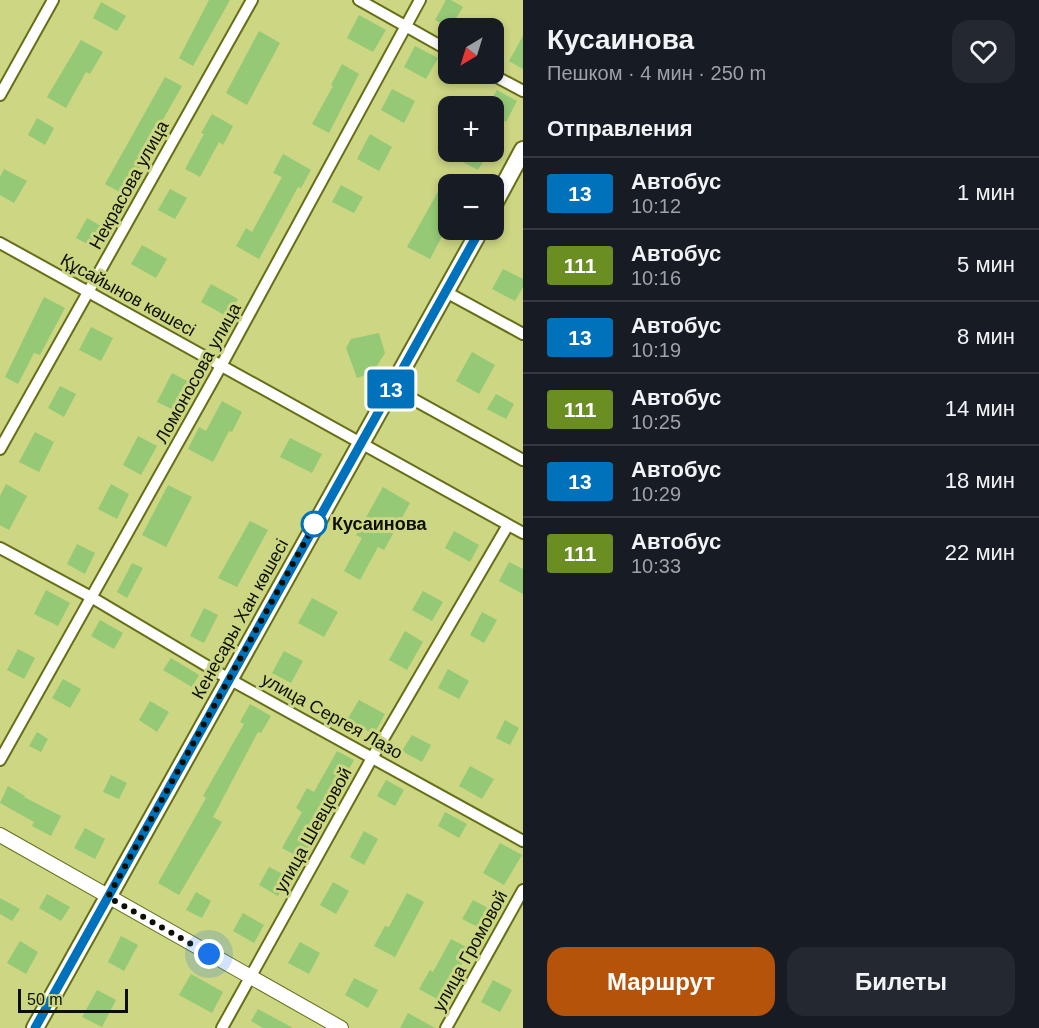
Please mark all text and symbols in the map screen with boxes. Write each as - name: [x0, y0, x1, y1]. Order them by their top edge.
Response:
- north arrow: [438, 18, 504, 84]
- map controls: [438, 18, 504, 240]
- button: heart: [952, 20, 1015, 83]
- text: Кусаинова: [547, 24, 694, 55]
- text: Пешком · 4 мин · 250 m: [547, 62, 766, 84]
- button: +: [438, 96, 504, 162]
- street label: Некрасова улица: [85, 116, 173, 253]
- text: Отправления: [547, 116, 693, 141]
- text: Автобус: [631, 169, 721, 194]
- button: −: [438, 174, 504, 240]
- text: 1 мин: [957, 180, 1015, 205]
- text: 13: [568, 182, 592, 205]
- text: 10:12: [631, 195, 681, 217]
- text: Автобус: [631, 241, 721, 266]
- street label: Құсайынов көшесі: [57, 250, 199, 340]
- text: 5 мин: [957, 252, 1015, 277]
- text: 111: [564, 254, 596, 277]
- text: 10:16: [631, 267, 681, 289]
- street label: Ломоносова улица: [151, 299, 245, 447]
- text: Автобус: [631, 313, 721, 338]
- text: 8 мин: [957, 324, 1015, 349]
- text: 13: [568, 326, 592, 349]
- text: 10:19: [631, 339, 681, 361]
- line badge: 13: [364, 370, 418, 408]
- text: 13: [379, 378, 403, 401]
- text: Автобус: [631, 385, 721, 410]
- text: 14 мин: [945, 396, 1015, 421]
- text: 111: [564, 398, 596, 421]
- text: 10:25: [631, 411, 681, 433]
- text: Автобус: [631, 457, 721, 482]
- text: 18 мин: [945, 468, 1015, 493]
- text: 13: [568, 470, 592, 493]
- text: 10:29: [631, 483, 681, 505]
- marker: Кусаинова: [301, 511, 327, 537]
- place label: Кусаинова: [332, 514, 428, 534]
- text: Автобус: [631, 529, 721, 554]
- street label: Кенесары Хан көшесі: [188, 536, 292, 702]
- text: 22 мин: [945, 540, 1015, 565]
- text: 111: [564, 542, 596, 565]
- text: 10:33: [631, 555, 681, 577]
- street label: улица Сергея Лазо: [258, 669, 406, 763]
- street label: улица Шевцовой: [270, 764, 356, 896]
- street label: улица Громовой: [429, 887, 511, 1015]
- your location: [194, 939, 224, 969]
- button: Маршрут: [547, 947, 775, 1016]
- button: Билеты: [787, 947, 1015, 1016]
- scale bar: [18, 986, 128, 1014]
- text: 50 m: [27, 991, 63, 1008]

